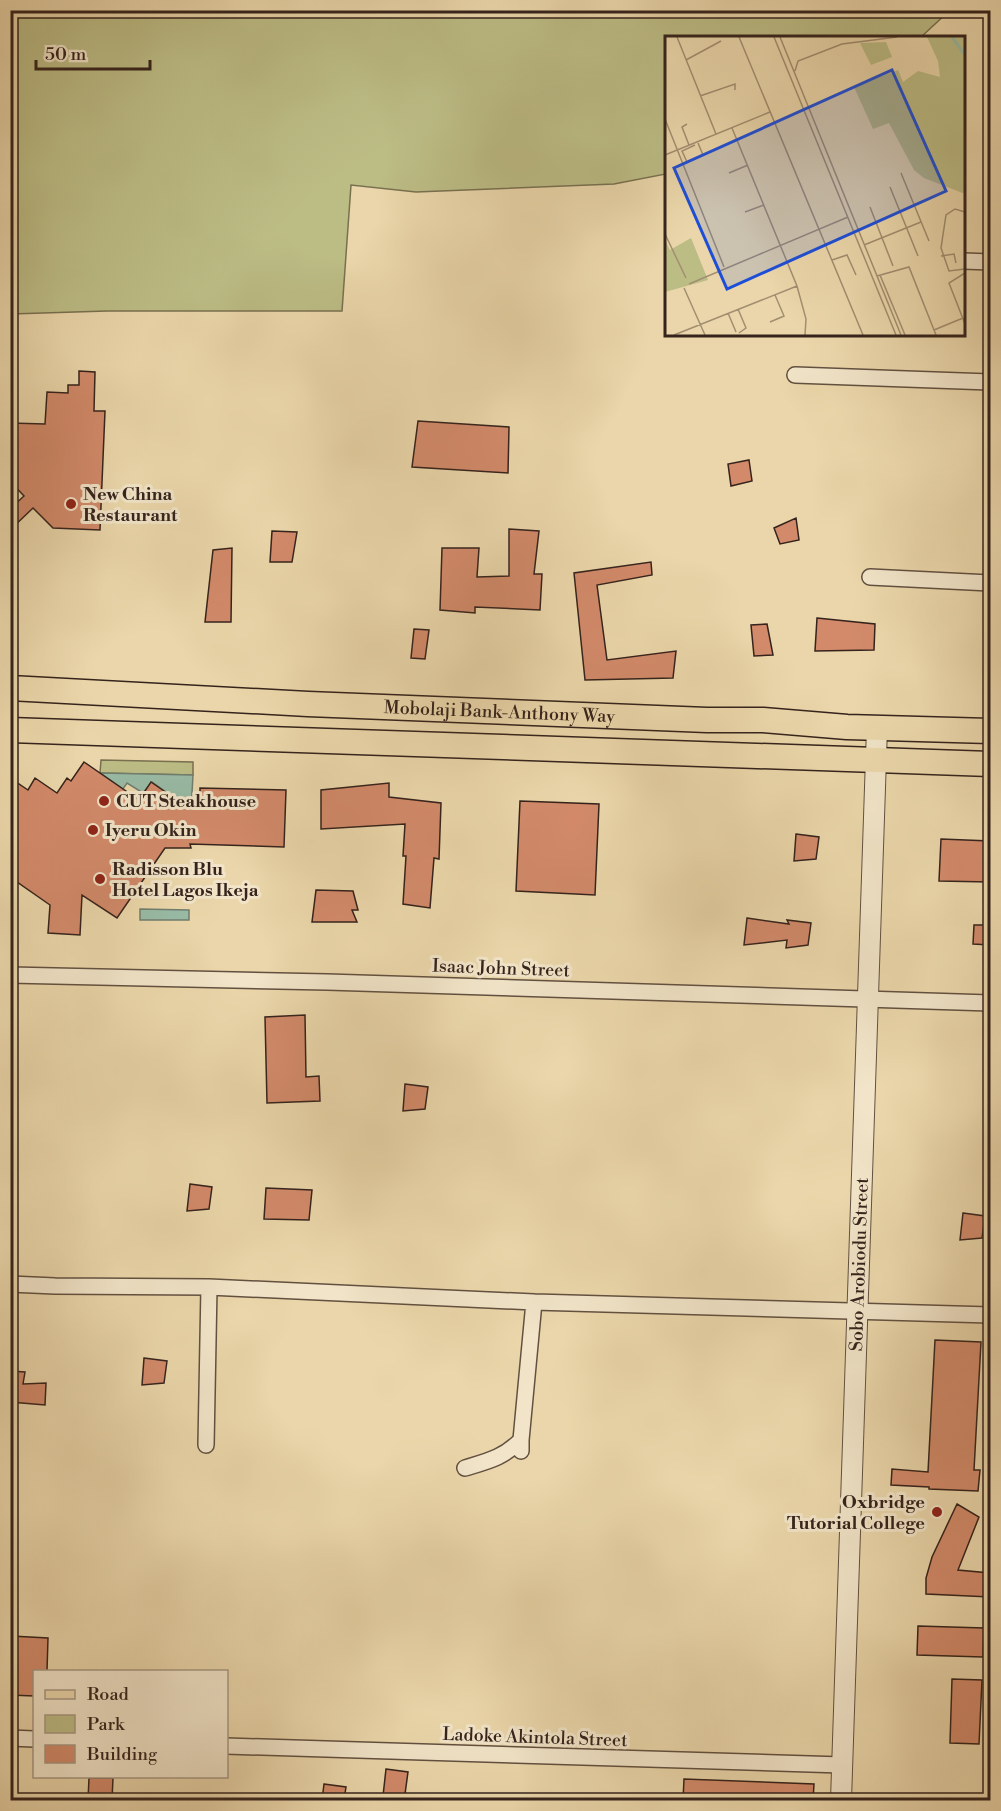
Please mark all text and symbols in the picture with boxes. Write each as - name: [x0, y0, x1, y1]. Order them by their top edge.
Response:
- scale bar: [36, 33, 150, 71]
- inset map: [665, 36, 965, 336]
- text: 50 m: [45, 43, 87, 66]
- place label: New China Restaurant: [83, 483, 178, 527]
- marker: New China Restaurant: [64, 497, 78, 511]
- street label: Mobolaji Bank-Anthony Way: [383, 696, 616, 728]
- place label: CUT Steakhouse: [116, 790, 256, 813]
- marker: CUT Steakhouse: [97, 794, 111, 808]
- place label: Iyeru Okin: [105, 819, 196, 842]
- marker: Iyeru Okin: [86, 823, 100, 837]
- place label: Radisson Blu Hotel Lagos Ikeja: [112, 858, 259, 902]
- marker: Radisson Blu Hotel Lagos Ikeja: [93, 872, 107, 886]
- street label: Isaac John Street: [432, 955, 571, 982]
- street label: Sobo Arobiodu Street: [845, 1176, 874, 1352]
- place label: Oxbridge Tutorial College: [787, 1491, 925, 1535]
- marker: Oxbridge Tutorial College: [930, 1505, 944, 1519]
- legend: [33, 1670, 228, 1778]
- text: Road: [87, 1683, 130, 1706]
- text: Park: [87, 1713, 126, 1736]
- street label: Ladoke Akintola Street: [442, 1723, 629, 1752]
- text: Building: [86, 1743, 158, 1766]

